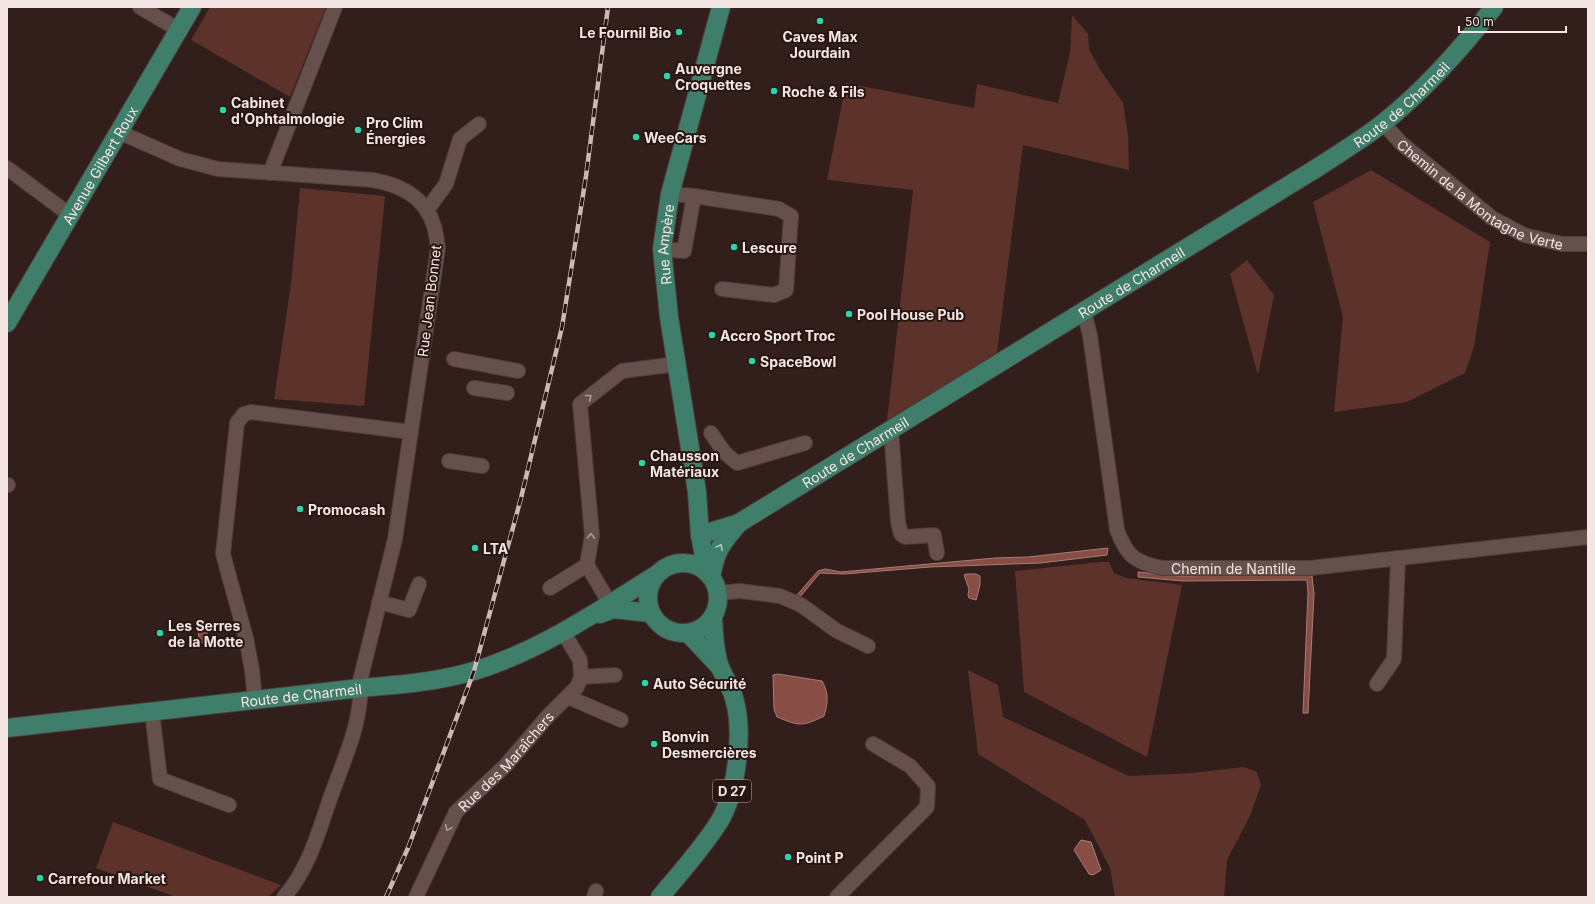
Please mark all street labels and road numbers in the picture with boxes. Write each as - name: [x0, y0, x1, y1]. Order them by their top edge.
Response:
- street label: Route de Charmeil: [1350, 58, 1453, 150]
- street label: Avenue Gilbert Roux: [58, 103, 141, 227]
- street label: Chemin de la Montagne Verte: [1394, 135, 1565, 253]
- street label: Rue Ampère: [653, 203, 677, 286]
- street label: Route de Charmeil: [1075, 243, 1187, 321]
- street label: Rue Jean Bonnet: [414, 244, 444, 358]
- street label: Route de Charmeil: [799, 413, 911, 491]
- street label: Chemin de Nantille: [1171, 560, 1296, 577]
- street label: Route de Charmeil: [240, 679, 363, 710]
- street label: Rue des Maraîchers: [454, 707, 557, 815]
- road number: D 27: [713, 780, 751, 802]

